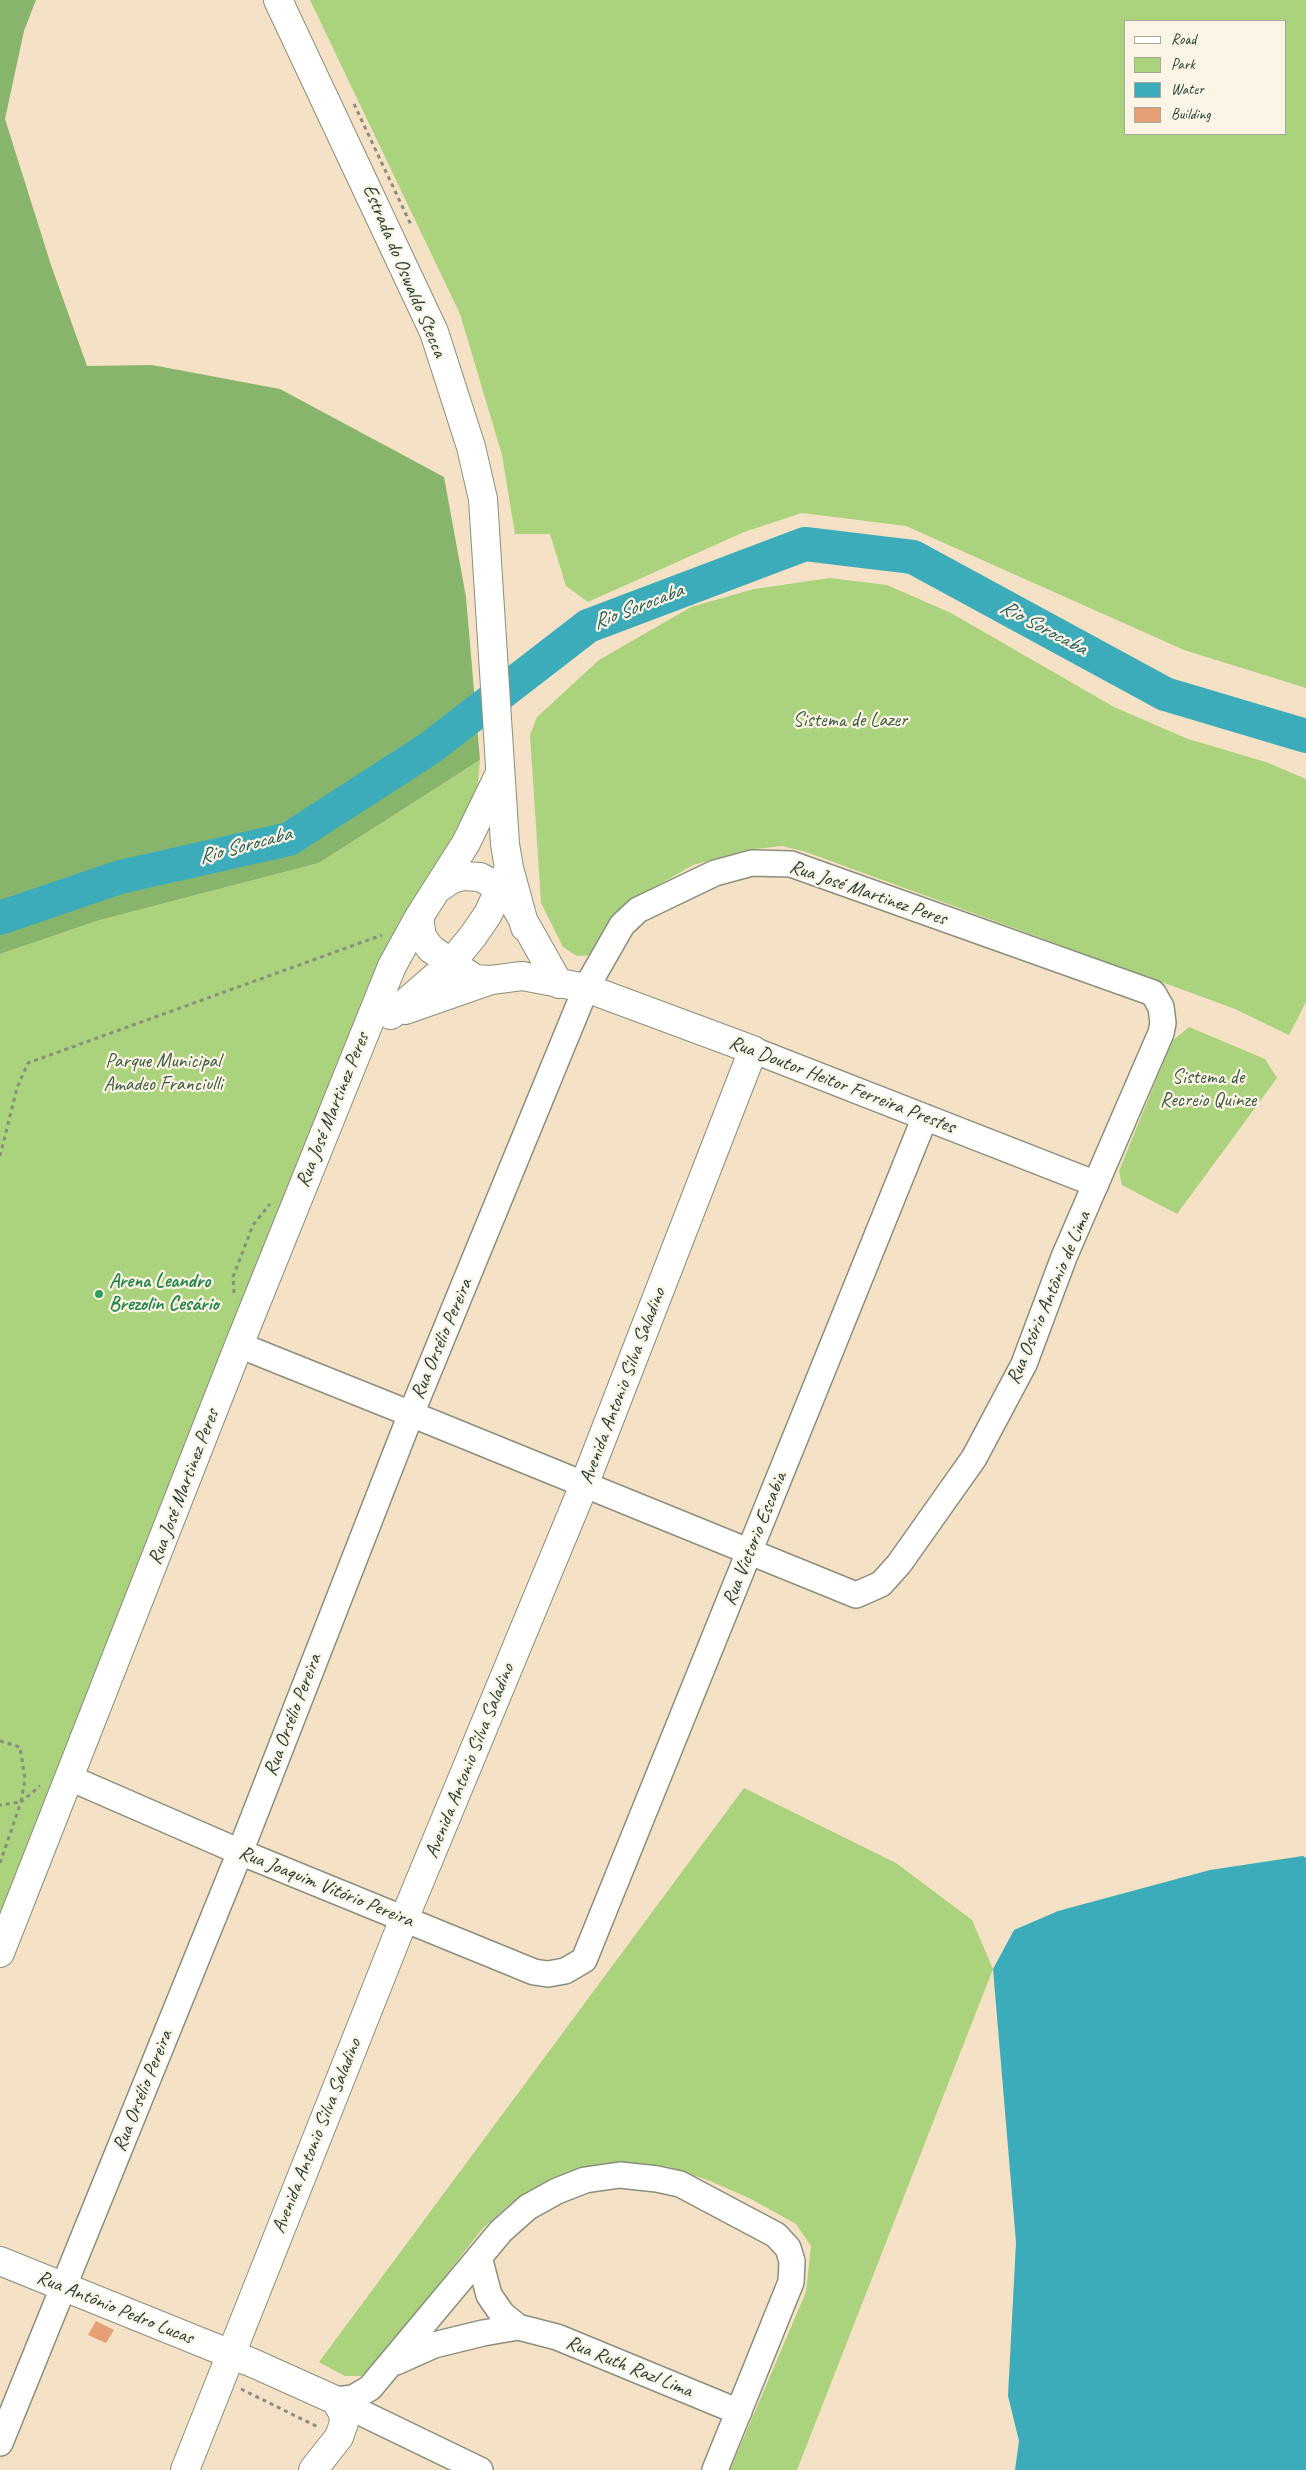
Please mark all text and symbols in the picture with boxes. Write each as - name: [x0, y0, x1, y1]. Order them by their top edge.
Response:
- legend: [1124, 20, 1286, 135]
- text: Road: [1171, 30, 1196, 49]
- text: Park: [1171, 55, 1195, 74]
- text: Water: [1171, 80, 1204, 99]
- text: Building: [1171, 105, 1210, 124]
- street label: Estrada do Oswaldo Stecca: [357, 181, 451, 361]
- water label: Rio Sorocaba: [589, 578, 687, 636]
- water label: Rio Sorocaba: [995, 595, 1091, 661]
- park label: Sistema de Lazer: [793, 709, 907, 733]
- water label: Rio Sorocaba: [196, 822, 294, 870]
- street label: Rua José Martinez Peres: [786, 855, 950, 931]
- street label: Rua José Martinez Peres: [291, 1029, 375, 1191]
- street label: Rua Doutor Heitor Ferreira Prestes: [726, 1031, 958, 1139]
- park label: Parque Municipal Amadeo Franciulli: [103, 1050, 223, 1097]
- park label: Sistema de Recreio Quinze: [1160, 1066, 1256, 1113]
- street label: Rua Osório Antônio de Lima: [1002, 1208, 1096, 1388]
- place label: Arena Leandro Brezolin Cesário: [109, 1270, 219, 1317]
- street label: Rua Orsélio Pereira: [406, 1275, 478, 1403]
- street label: Avenida Antonio Silva Saladino: [575, 1285, 671, 1487]
- marker: Arena Leandro Brezolin Cesário: [93, 1288, 105, 1300]
- street label: Rua José Martinez Peres: [143, 1406, 225, 1568]
- street label: Rua Victorio Escabia: [717, 1469, 793, 1609]
- street label: Rua Orsélio Pereira: [259, 1651, 327, 1779]
- street label: Avenida Antonio Silva Saladino: [420, 1660, 520, 1862]
- street label: Rua Joaquim Vitório Pereira: [235, 1841, 417, 1933]
- street label: Rua Orsélio Pereira: [108, 2027, 178, 2155]
- street label: Avenida Antonio Silva Saladino: [267, 2035, 367, 2237]
- street label: Rua Antônio Pedro Lucas: [33, 2266, 197, 2350]
- street label: Rua Ruth Razl Lima: [562, 2331, 696, 2403]

